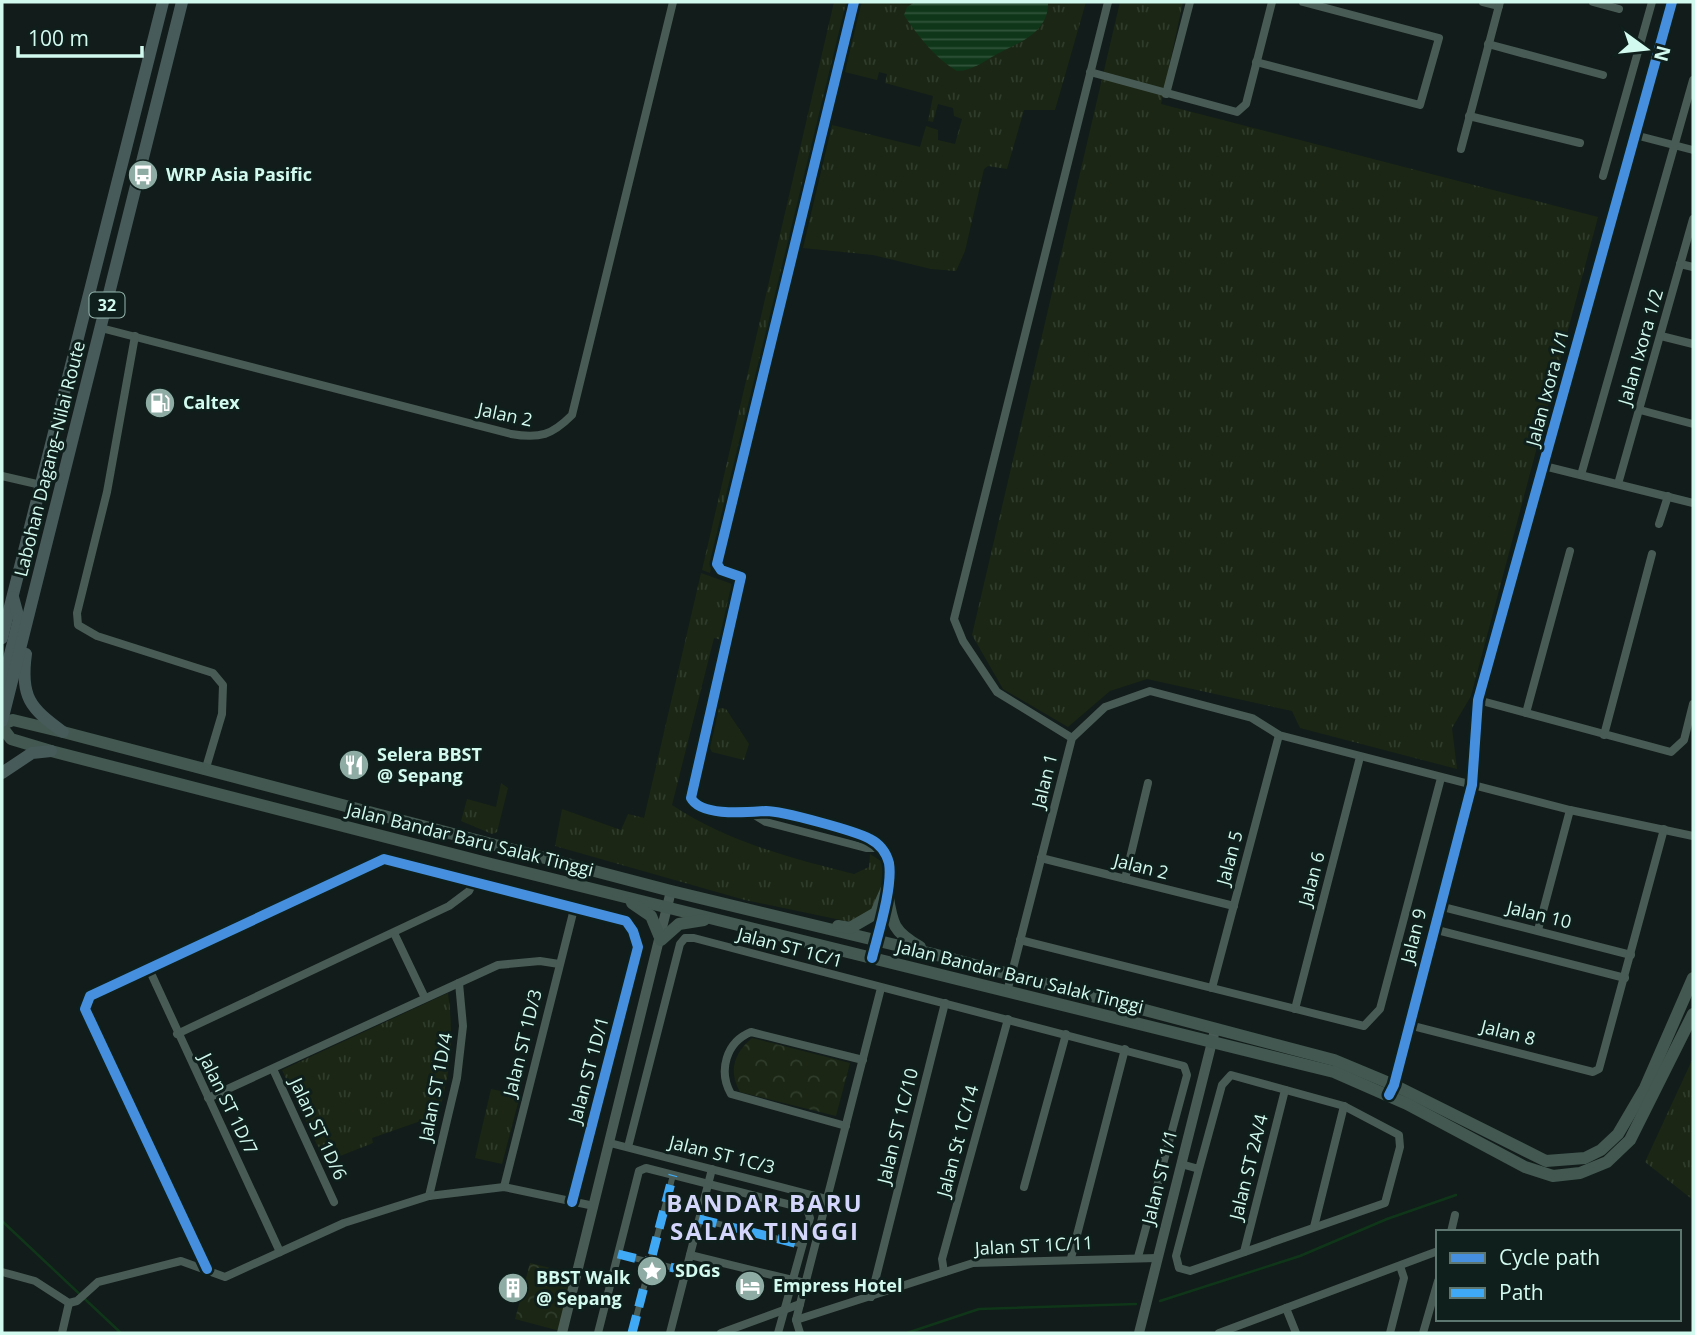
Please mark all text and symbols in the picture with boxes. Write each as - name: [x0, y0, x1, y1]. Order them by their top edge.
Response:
- scale bar: [18, 14, 142, 58]
- north arrow: [1611, 14, 1681, 84]
- text: 100 m: [28, 24, 89, 52]
- text: N: [1648, 43, 1677, 64]
- bus stop icon: WRP Asia Pasific: [126, 158, 160, 192]
- place label: WRP Asia Pasific: [166, 162, 312, 186]
- street label: Jalan Ixora 1/2: [1611, 286, 1668, 409]
- road number: 32: [90, 292, 124, 318]
- street label: Jalan Ixora 1/1: [1519, 327, 1574, 451]
- street label: Labohan Dagang–Nilai Route: [8, 338, 90, 579]
- fuel station icon: Caltex: [143, 386, 177, 420]
- place label: Caltex: [183, 390, 240, 414]
- street label: Jalan 2: [474, 396, 535, 432]
- place label: Selera BBST @ Sepang: [377, 742, 483, 787]
- restaurant icon: Selera BBST @ Sepang: [337, 748, 371, 782]
- street label: Jalan 1: [1025, 751, 1062, 812]
- street label: Jalan Bandar Baru Salak Tinggi: [342, 796, 596, 881]
- street label: Jalan 5: [1210, 828, 1248, 890]
- street label: Jalan 2: [1110, 847, 1171, 884]
- street label: Jalan 6: [1292, 849, 1330, 911]
- street label: Jalan 10: [1503, 894, 1574, 934]
- street label: Jalan 9: [1394, 906, 1431, 967]
- street label: Jalan ST 1C/1: [733, 921, 846, 973]
- street label: Jalan Bandar Baru Salak Tinggi: [892, 933, 1146, 1018]
- street label: Jalan ST 1D/3: [497, 987, 547, 1101]
- street label: Jalan 8: [1477, 1013, 1538, 1050]
- street label: Jalan ST 1D/1: [562, 1014, 614, 1128]
- street label: Jalan ST 1D/4: [412, 1031, 457, 1145]
- street label: Jalan ST 1D/7: [193, 1047, 264, 1158]
- street label: Jalan ST 1C/10: [871, 1065, 923, 1188]
- street label: Jalan ST 1D/6: [284, 1072, 353, 1183]
- street label: Jalan St 1C/14: [930, 1082, 983, 1201]
- street label: Jalan ST 2A/4: [1223, 1111, 1273, 1224]
- street label: Jalan ST 1/1: [1135, 1127, 1182, 1229]
- street label: Jalan ST 1C/3: [665, 1129, 778, 1179]
- district label: BANDAR BARU SALAK TINGGI: [666, 1186, 864, 1247]
- street label: Jalan ST 1C/11: [972, 1230, 1094, 1260]
- legend: [1436, 1230, 1681, 1321]
- text: Cycle path: [1499, 1243, 1600, 1271]
- place icon: SDGs: [635, 1254, 669, 1288]
- place label: SDGs: [675, 1258, 720, 1282]
- place label: BBST Walk @ Sepang: [536, 1265, 631, 1310]
- hotel icon: Empress Hotel: [733, 1269, 767, 1303]
- building icon: BBST Walk @ Sepang: [496, 1271, 530, 1305]
- place label: Empress Hotel: [773, 1273, 902, 1297]
- text: Path: [1499, 1278, 1544, 1306]

